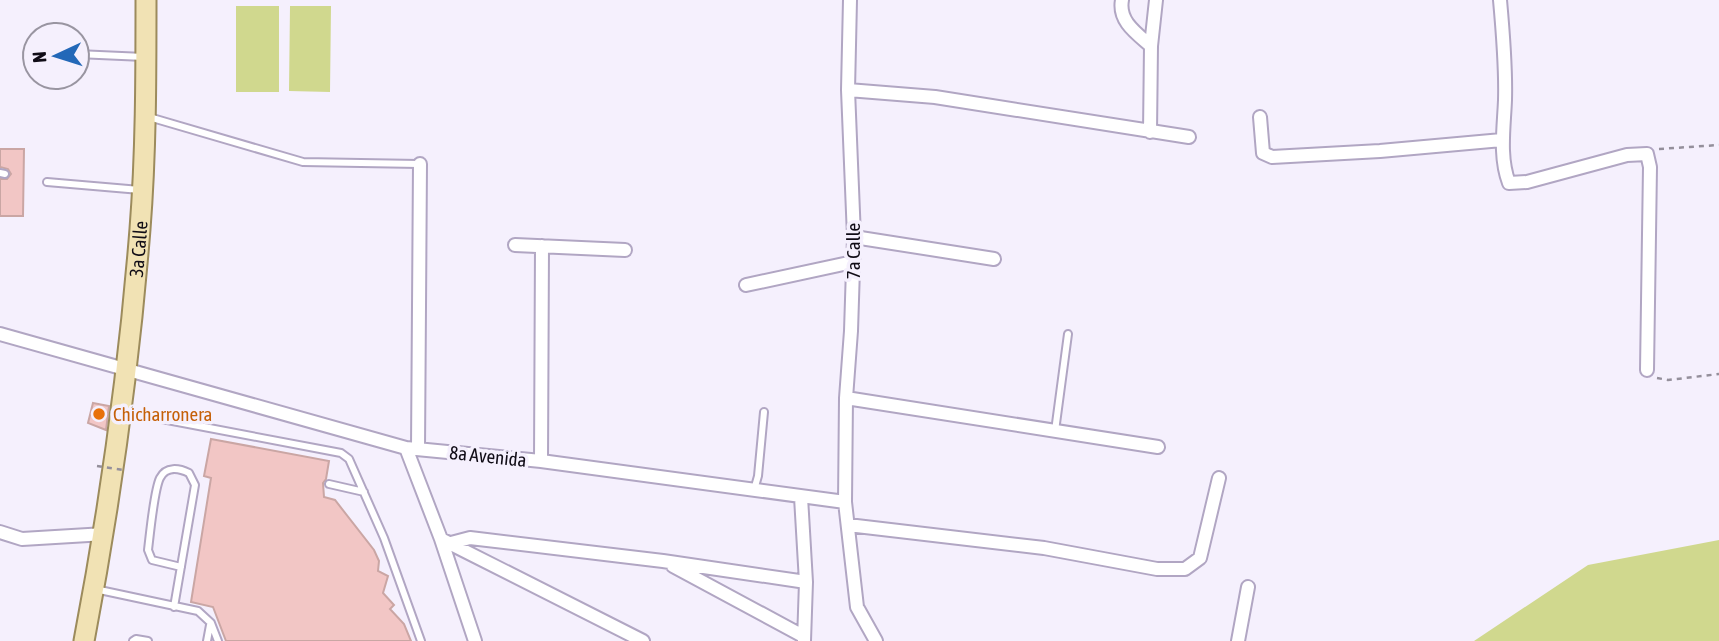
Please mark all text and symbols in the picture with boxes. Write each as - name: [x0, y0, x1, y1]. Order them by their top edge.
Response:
- north arrow: [21, 21, 91, 91]
- text: N: [28, 51, 50, 64]
- street label: 3a Calle: [125, 220, 152, 278]
- street label: 7a Calle: [842, 223, 864, 279]
- place label: Chicharronera: [113, 403, 212, 425]
- marker: Chicharronera: [91, 406, 107, 422]
- street label: 8a Avenida: [448, 441, 528, 471]

